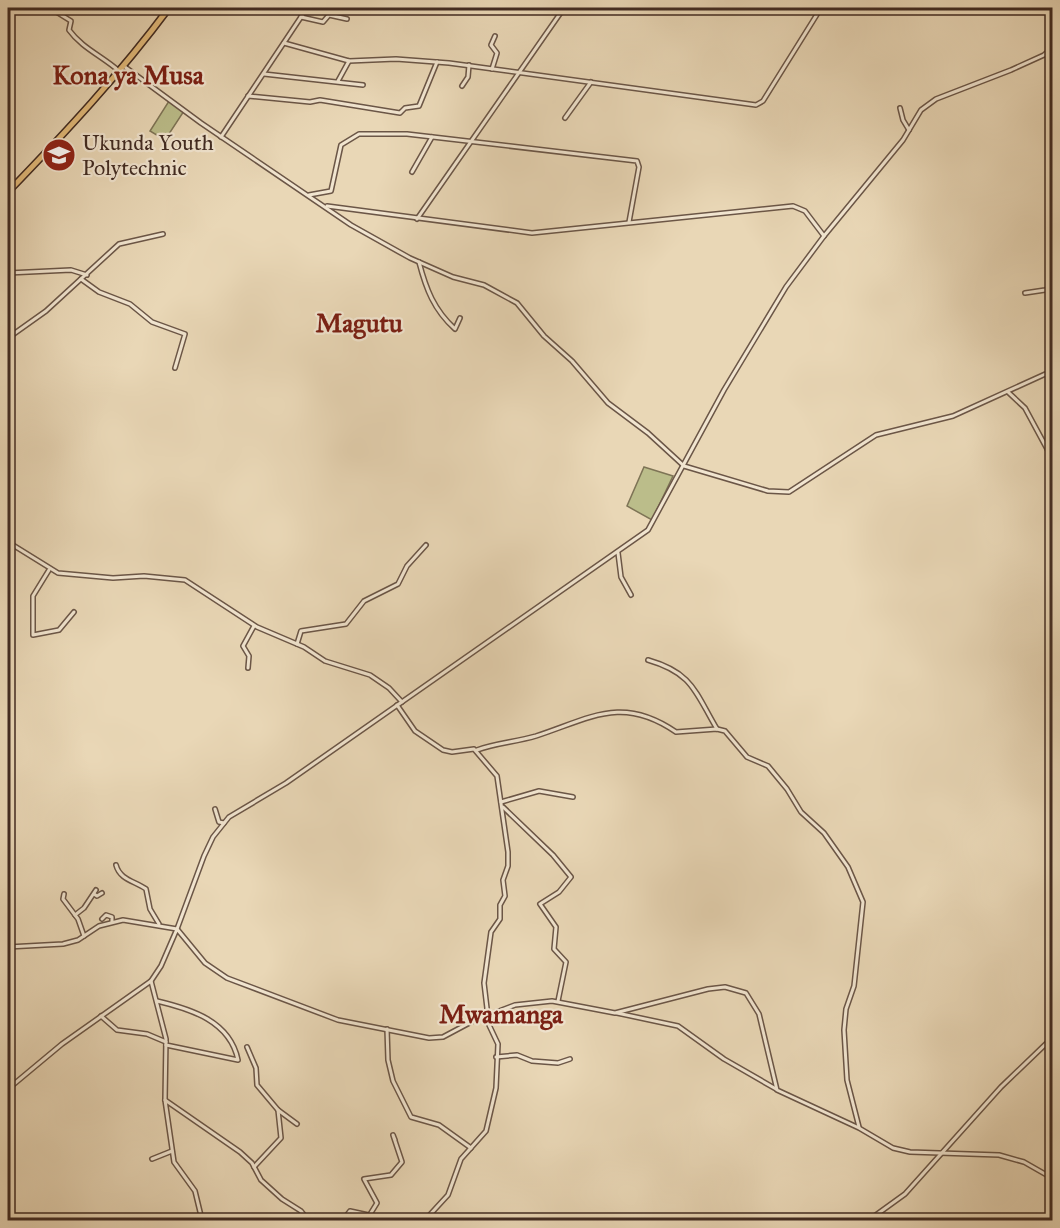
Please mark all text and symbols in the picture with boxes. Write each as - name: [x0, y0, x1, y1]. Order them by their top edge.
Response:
- district label: Kona ya Musa: [52, 59, 205, 91]
- place label: Ukunda Youth Polytechnic: [82, 129, 214, 181]
- school or university icon: Ukunda Youth Polytechnic: [41, 137, 77, 173]
- district label: Magutu: [315, 307, 403, 340]
- district label: Mwamanga: [439, 998, 564, 1031]

